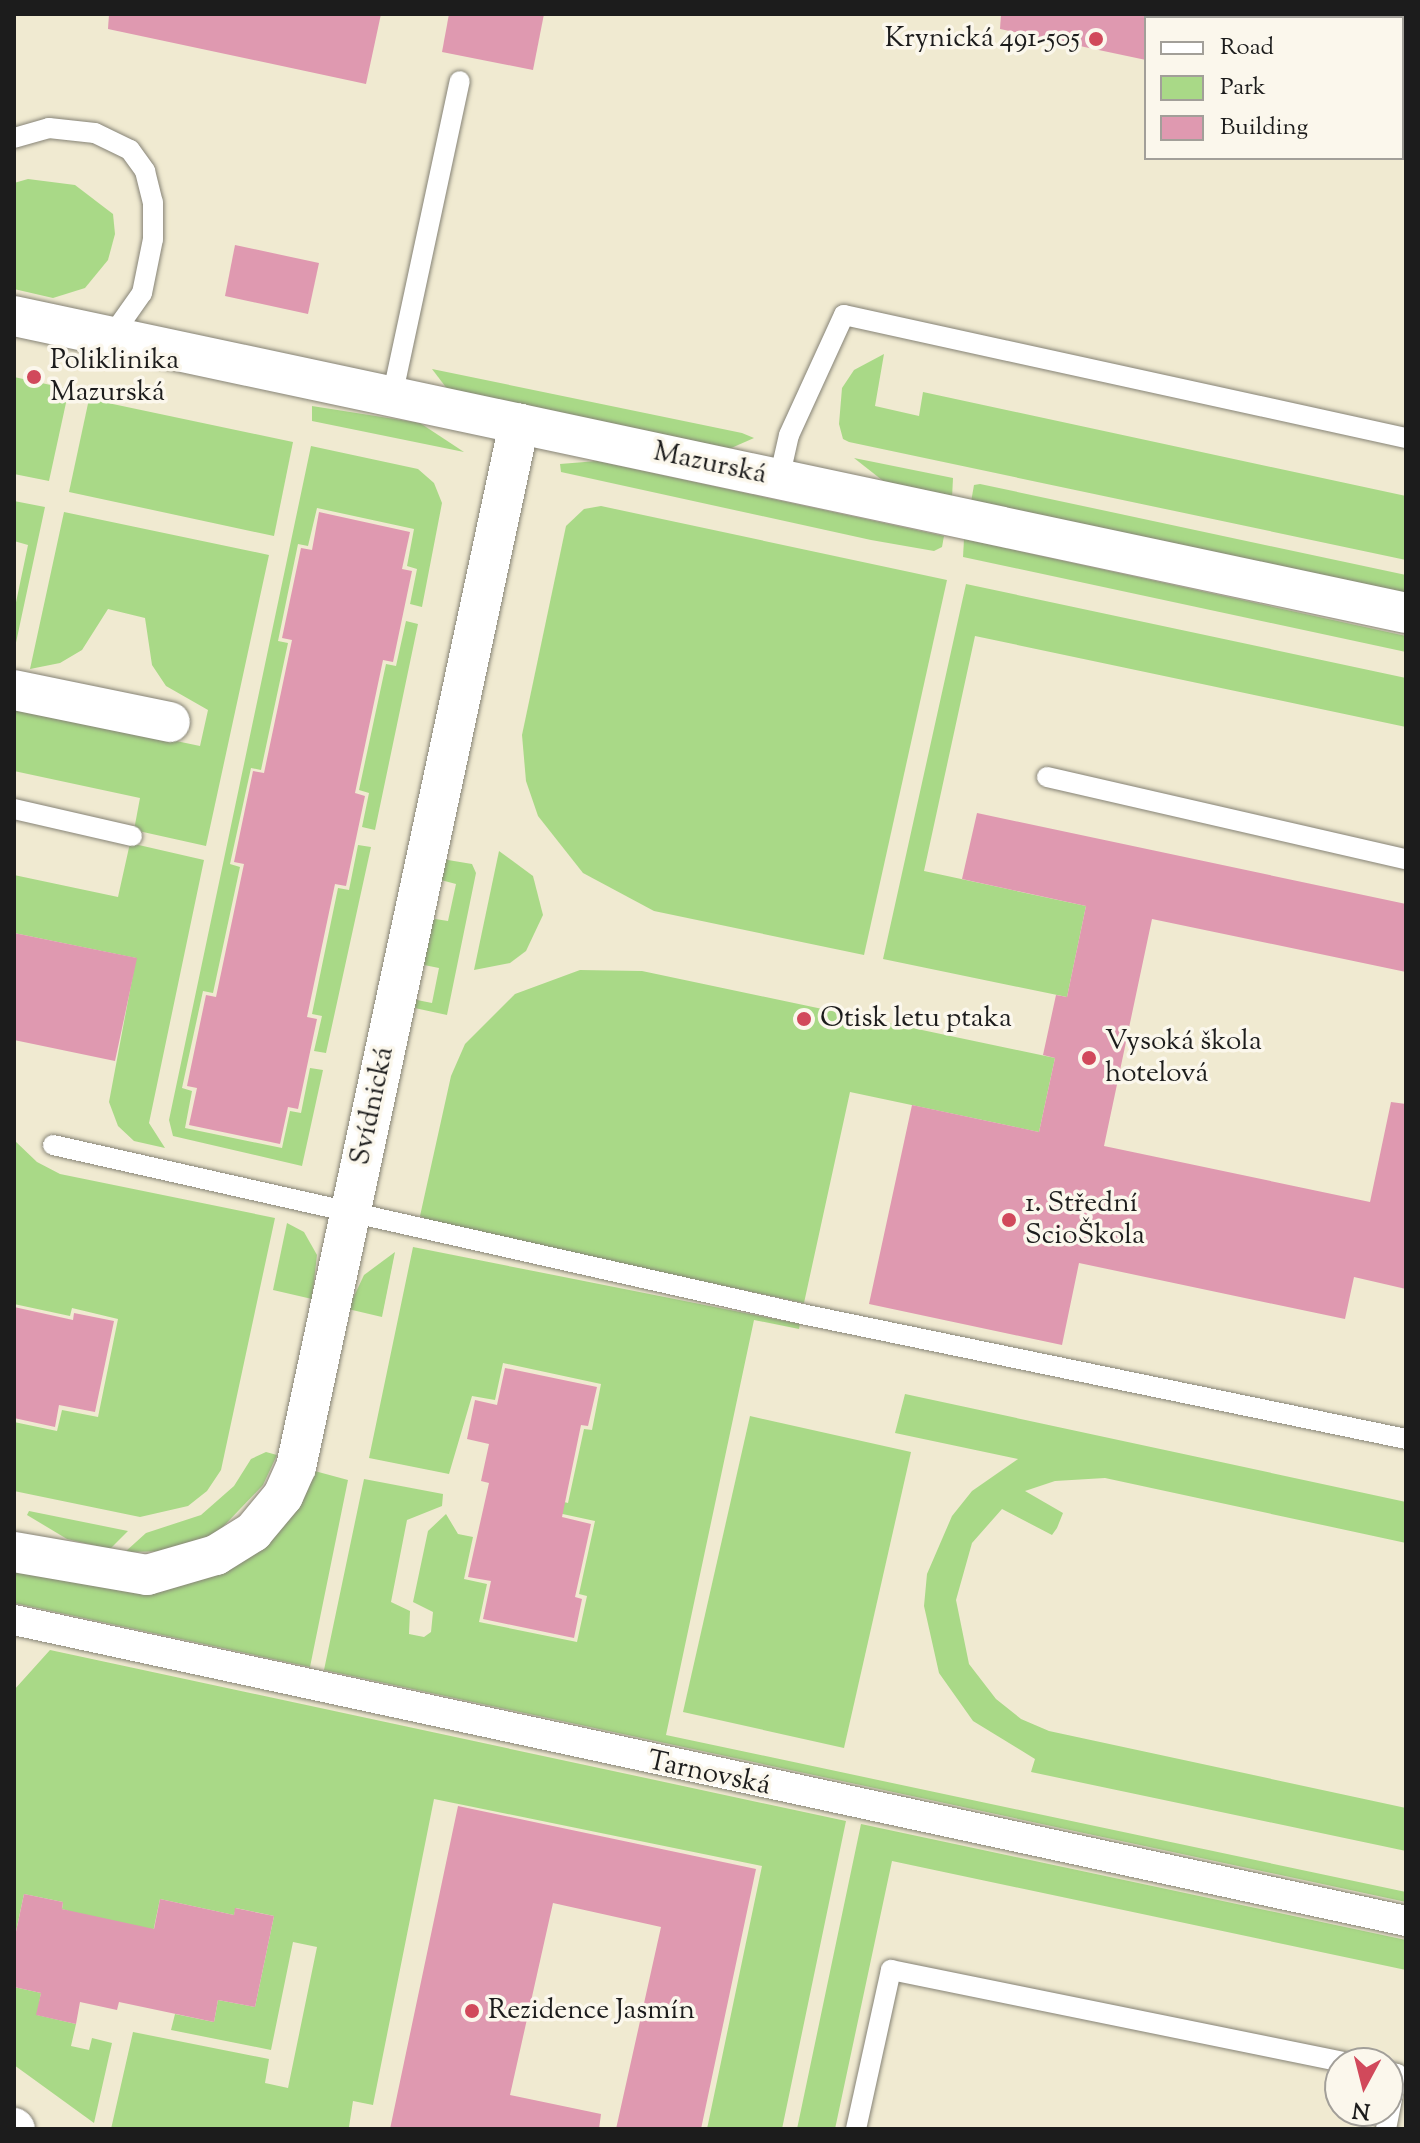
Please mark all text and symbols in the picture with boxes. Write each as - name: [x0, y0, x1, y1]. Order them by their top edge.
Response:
- legend: [1144, 16, 1404, 160]
- place label: Krynická 491-505: [885, 22, 1080, 56]
- marker: Krynická 491-505: [1087, 30, 1105, 48]
- text: Road: [1220, 31, 1274, 65]
- text: Park: [1220, 71, 1266, 105]
- text: Building: [1220, 111, 1308, 145]
- place label: Poliklinika Mazurská: [50, 344, 179, 410]
- marker: Poliklinika Mazurská: [25, 368, 43, 386]
- street label: Mazurská: [650, 436, 770, 492]
- place label: Otisk letu ptaka: [820, 1002, 1012, 1036]
- marker: Otisk letu ptaka: [795, 1010, 813, 1028]
- place label: Vysoká škola hotelová: [1105, 1025, 1262, 1091]
- street label: Svídnická: [344, 1044, 402, 1168]
- marker: Vysoká škola hotelová: [1080, 1049, 1098, 1067]
- place label: 1. Střední ScioŠkola: [1025, 1187, 1145, 1253]
- marker: 1. Střední ScioŠkola: [1000, 1211, 1018, 1229]
- street label: Tarnovská: [644, 1745, 774, 1803]
- place label: Rezidence Jasmín: [488, 1994, 695, 2028]
- marker: Rezidence Jasmín: [463, 2002, 481, 2020]
- north arrow: [1324, 2047, 1404, 2127]
- text: N: [1351, 2092, 1372, 2126]

